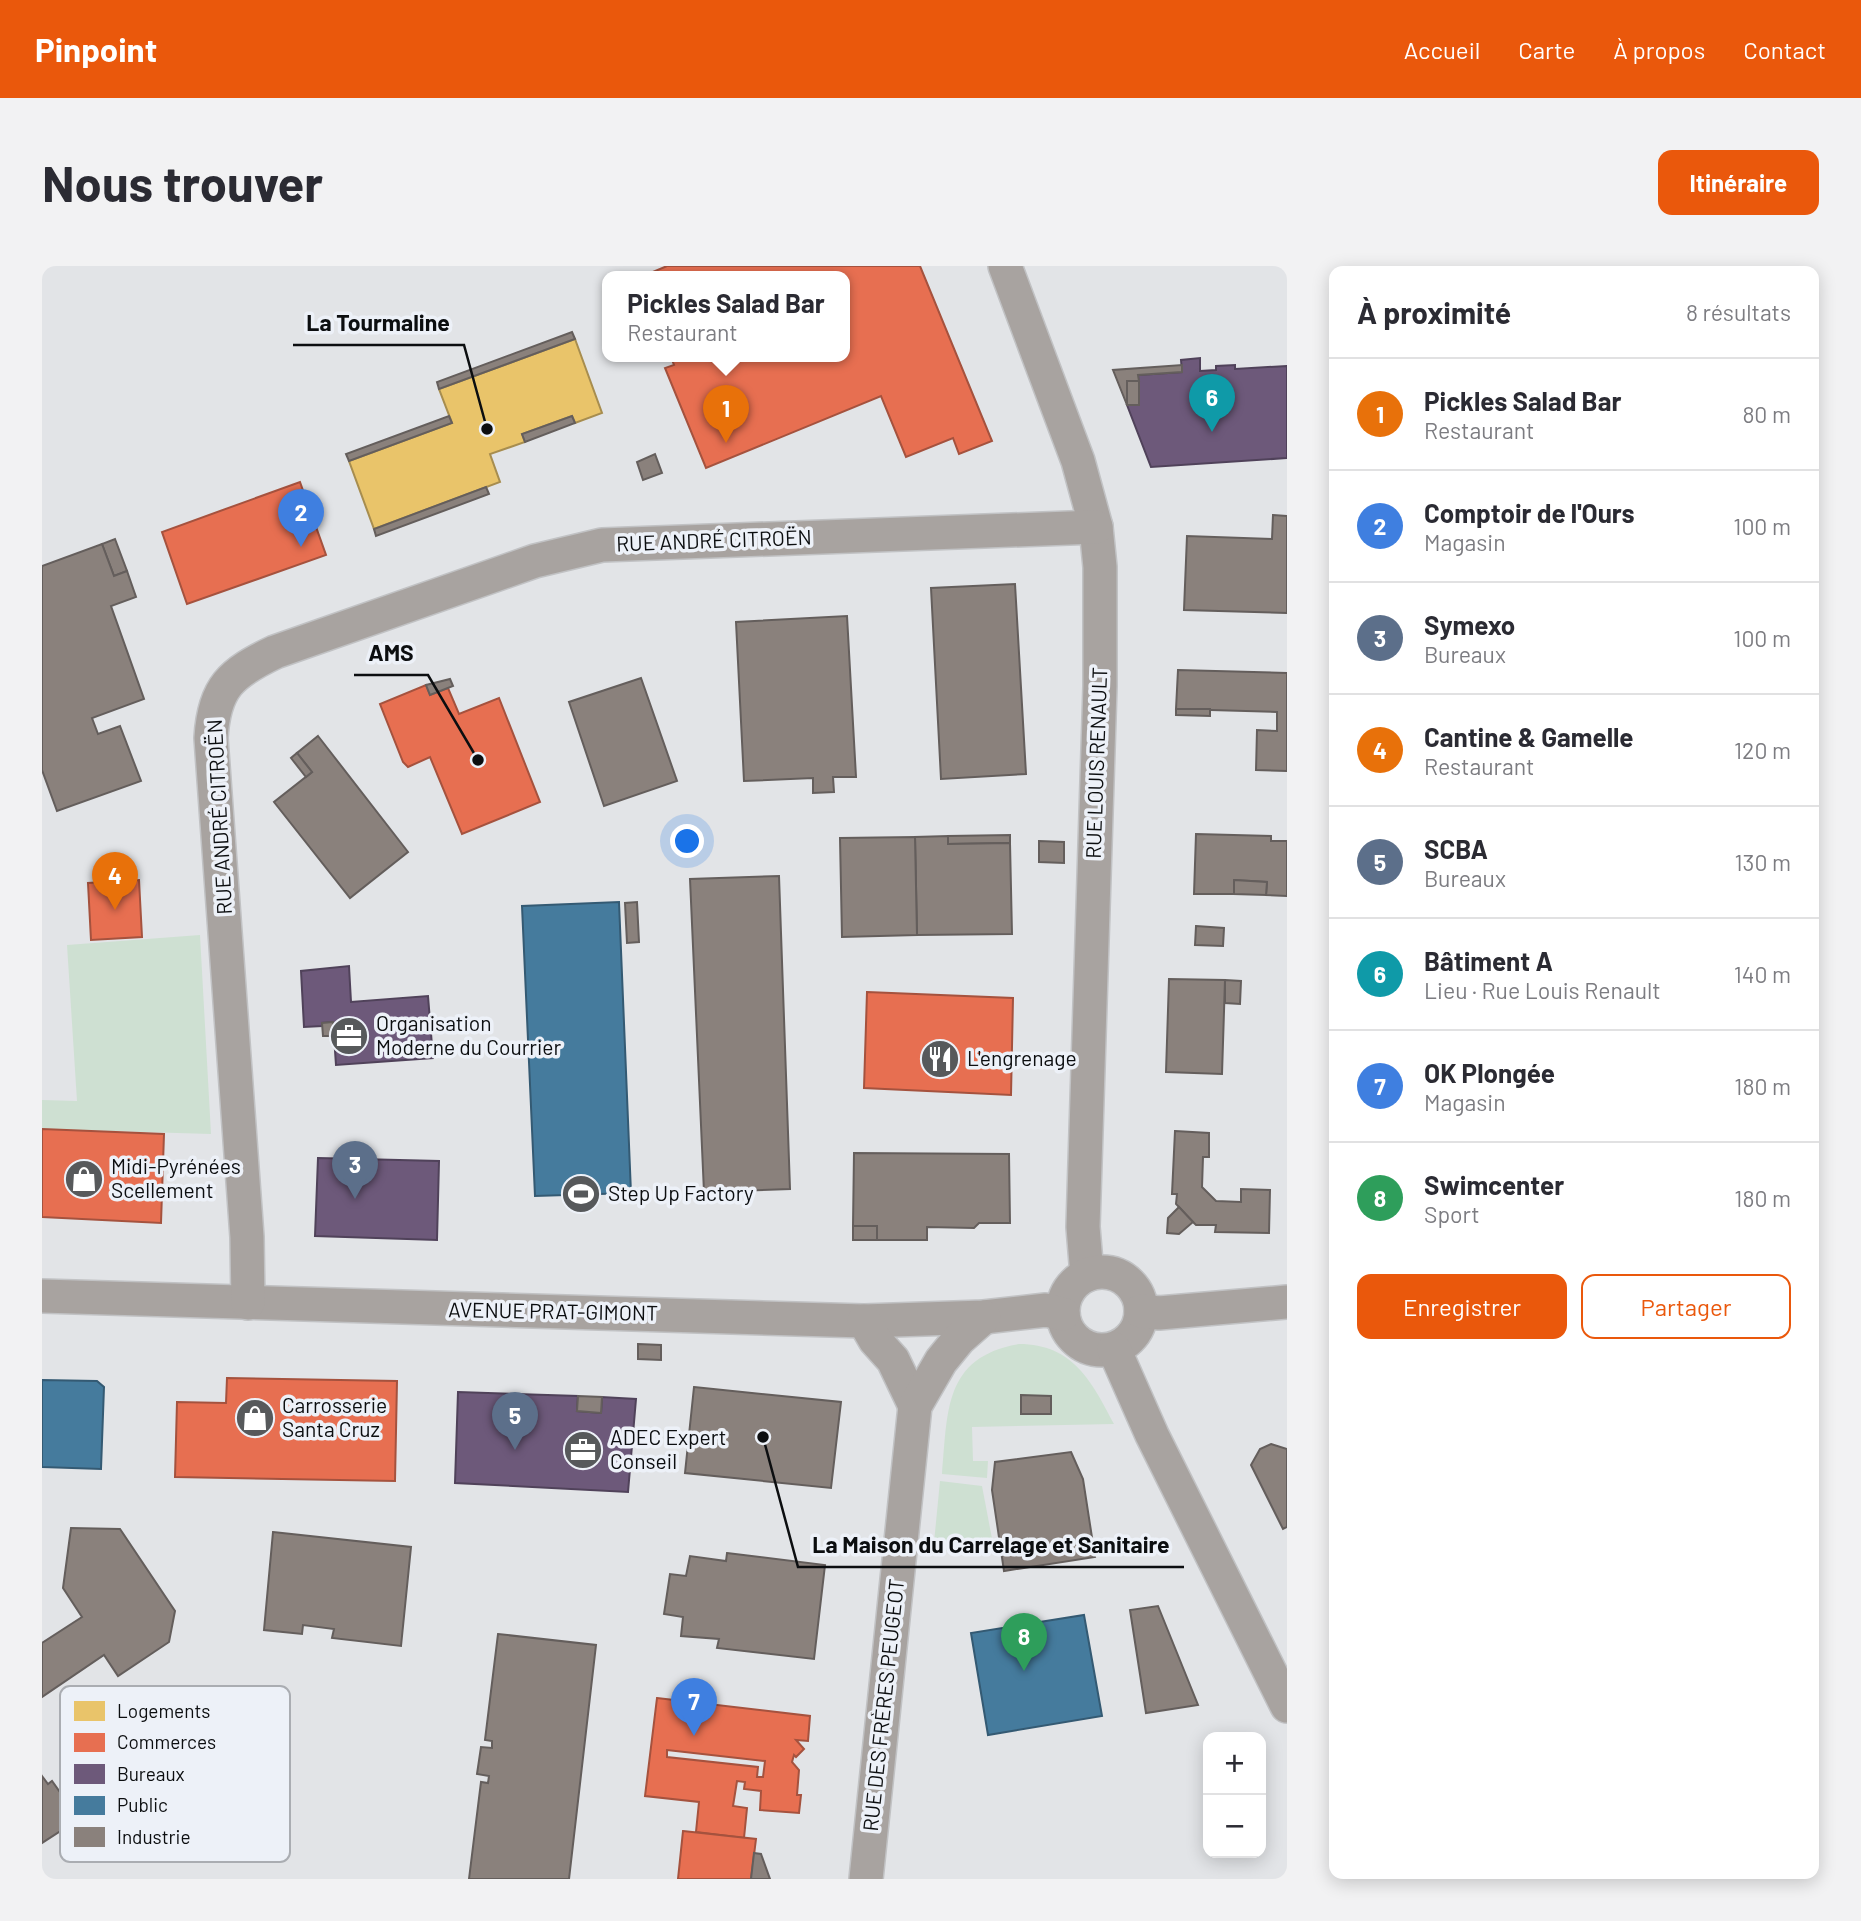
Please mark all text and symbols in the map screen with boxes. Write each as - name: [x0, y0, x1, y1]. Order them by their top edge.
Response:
- text: Pinpoint: [35, 29, 157, 69]
- text: Accueil: [1404, 35, 1480, 64]
- text: Carte: [1518, 35, 1575, 64]
- text: À propos: [1613, 35, 1705, 64]
- text: Contact: [1743, 35, 1826, 64]
- button: Itinéraire: [1658, 150, 1819, 215]
- text: Nous trouver: [42, 153, 323, 212]
- popup: [602, 271, 850, 362]
- text: Pickles Salad Bar: [627, 287, 825, 318]
- text: À proximité: [1357, 294, 1511, 330]
- text: 8 résultats: [1686, 298, 1791, 326]
- callout: La Tourmaline: [293, 301, 464, 345]
- text: La Tourmaline: [306, 308, 450, 336]
- text: Restaurant: [627, 318, 738, 346]
- pin: 6: [1189, 374, 1235, 432]
- pin: 1: [703, 385, 749, 443]
- text: Pickles Salad Bar: [1424, 385, 1621, 416]
- text: 1: [1376, 400, 1384, 428]
- text: 80 m: [1742, 400, 1791, 428]
- text: Restaurant: [1424, 416, 1534, 444]
- pin: 2: [278, 489, 324, 547]
- text: Comptoir de l'Ours: [1424, 497, 1635, 528]
- text: 2: [1374, 512, 1386, 540]
- text: 100 m: [1733, 512, 1791, 540]
- street label: RUE ANDRÉ CITROËN: [616, 524, 812, 555]
- text: Magasin: [1424, 528, 1506, 556]
- text: Symexo: [1424, 609, 1515, 640]
- text: 3: [1374, 624, 1386, 652]
- text: 100 m: [1733, 624, 1791, 652]
- callout: AMS: [354, 631, 428, 675]
- text: AMS: [368, 638, 414, 666]
- text: Bureaux: [1424, 640, 1506, 668]
- street label: RUE LOUIS RENAULT: [1080, 667, 1111, 859]
- street label: RUE ANDRÉ CITROËN: [201, 719, 236, 915]
- text: Cantine & Gamelle: [1424, 721, 1634, 752]
- text: 4: [1373, 736, 1387, 764]
- text: 120 m: [1734, 736, 1791, 764]
- text: Restaurant: [1424, 752, 1534, 780]
- your location: [670, 824, 704, 858]
- text: SCBA: [1424, 833, 1488, 864]
- text: 5: [1374, 848, 1386, 876]
- text: 130 m: [1734, 848, 1791, 876]
- pin: 4: [92, 852, 138, 910]
- text: Bureaux: [1424, 864, 1506, 892]
- text: Bâtiment A: [1424, 945, 1553, 976]
- text: 6: [1374, 960, 1386, 988]
- text: 140 m: [1734, 960, 1791, 988]
- text: Lieu · Rue Louis Renault: [1424, 976, 1661, 1004]
- place label: Organisation Moderne du Courrier: [376, 1010, 562, 1059]
- office icon: Organisation Moderne du Courrier: [328, 1015, 370, 1057]
- restaurant icon: L'engrenage: [919, 1038, 961, 1080]
- place label: L'engrenage: [967, 1045, 1077, 1070]
- text: OK Plongée: [1424, 1057, 1555, 1088]
- text: 7: [1374, 1072, 1386, 1100]
- text: 180 m: [1734, 1072, 1791, 1100]
- text: Magasin: [1424, 1088, 1506, 1116]
- pin: 3: [332, 1141, 378, 1199]
- place label: Midi-Pyrénées Scellement: [111, 1153, 241, 1202]
- shop icon: Midi-Pyrénées Scellement: [63, 1158, 105, 1200]
- text: Swimcenter: [1424, 1169, 1564, 1200]
- sports icon: Step Up Factory: [560, 1173, 602, 1215]
- place label: Step Up Factory: [608, 1180, 754, 1205]
- text: 8: [1374, 1184, 1386, 1212]
- text: 180 m: [1734, 1184, 1791, 1212]
- text: Sport: [1424, 1200, 1480, 1228]
- button: Enregistrer: [1357, 1274, 1567, 1339]
- button: Partager: [1581, 1274, 1791, 1339]
- street label: AVENUE PRAT-GIMONT: [448, 1296, 658, 1325]
- place label: Carrosserie Santa Cruz: [282, 1392, 387, 1441]
- pin: 5: [492, 1392, 538, 1450]
- shop icon: Carrosserie Santa Cruz: [234, 1397, 276, 1439]
- place label: ADEC Expert Conseil: [610, 1424, 726, 1473]
- office icon: ADEC Expert Conseil: [562, 1429, 604, 1471]
- callout: La Maison du Carrelage et Sanitaire: [798, 1523, 1184, 1567]
- text: La Maison du Carrelage et Sanitaire: [812, 1530, 1170, 1558]
- street label: RUE DES FRÈRES PEUGEOT: [857, 1577, 908, 1832]
- pin: 8: [1001, 1613, 1047, 1671]
- pin: 7: [671, 1678, 717, 1736]
- legend: [60, 1686, 290, 1862]
- text: Logements: [117, 1699, 210, 1722]
- text: Commerces: [117, 1730, 216, 1753]
- map controls: [1203, 1732, 1266, 1858]
- button: +: [1203, 1732, 1266, 1795]
- text: Bureaux: [117, 1762, 185, 1785]
- text: Public: [117, 1793, 168, 1816]
- button: −: [1203, 1795, 1266, 1858]
- text: Industrie: [117, 1825, 191, 1848]

